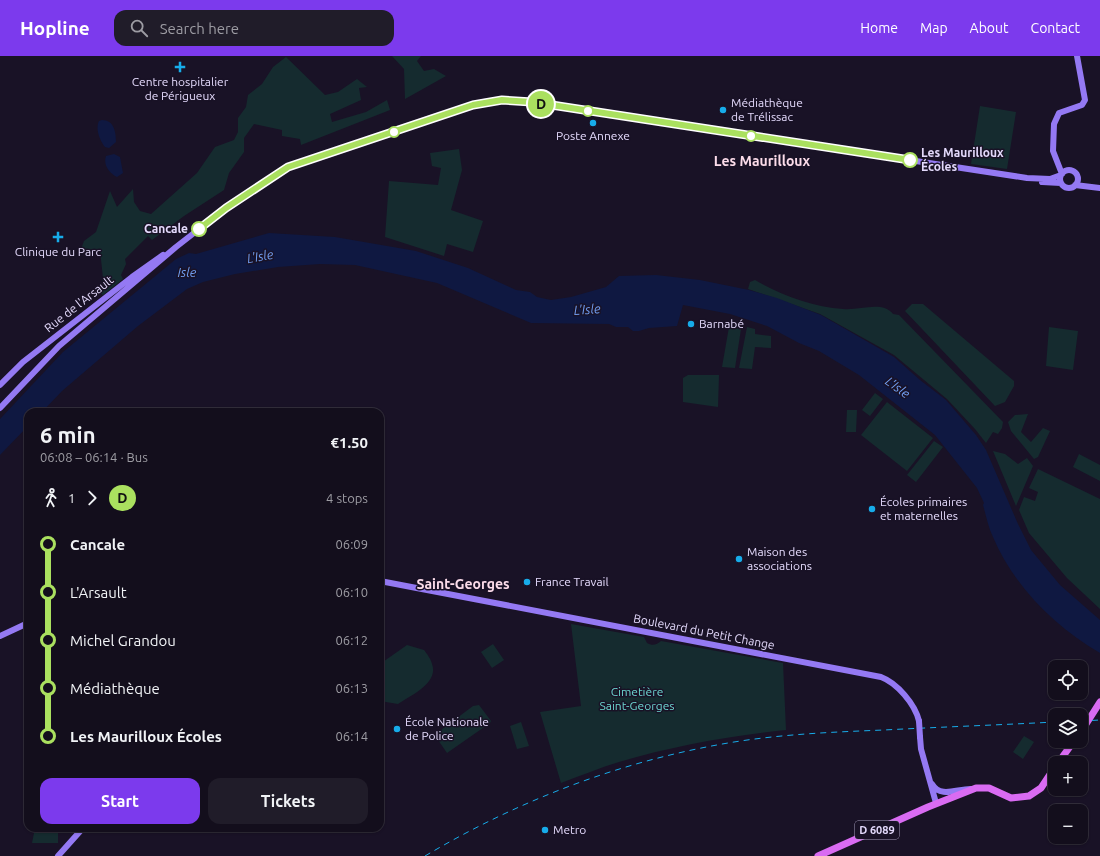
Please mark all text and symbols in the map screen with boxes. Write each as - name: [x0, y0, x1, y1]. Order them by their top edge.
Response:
- search box: [114, 10, 394, 46]
- text: Hopline: [20, 17, 90, 39]
- icon: search: [128, 17, 150, 39]
- text: Search here: [160, 20, 239, 37]
- text: Home: [860, 20, 898, 36]
- text: Map: [920, 20, 948, 36]
- text: About: [970, 20, 1009, 36]
- text: Contact: [1031, 20, 1080, 36]
- marker: Centre hospitalier de Périgueux: [174, 61, 186, 73]
- place label: Centre hospitalier de Périgueux: [132, 75, 229, 102]
- line badge: D: [528, 91, 554, 117]
- text: D: [536, 96, 546, 112]
- place label: Médiathèque de Trélissac: [731, 96, 803, 123]
- unlabelled marker: [582, 105, 594, 117]
- marker: Médiathèque de Trélissac: [718, 105, 728, 115]
- marker: Poste Annexe: [588, 118, 598, 128]
- unlabelled marker: [388, 126, 400, 138]
- place label: Poste Annexe: [556, 129, 630, 142]
- unlabelled marker: [745, 130, 757, 142]
- place label: Les Maurilloux Écoles: [921, 146, 1004, 173]
- marker: Les Maurilloux Écoles: [902, 152, 918, 168]
- district label: Les Maurilloux: [714, 153, 811, 169]
- marker: Cancale: [191, 221, 207, 237]
- place label: Cancale: [144, 222, 188, 235]
- marker: Clinique du Parc: [52, 231, 64, 243]
- place label: Clinique du Parc: [15, 245, 102, 258]
- water label: L'Isle: [246, 247, 275, 265]
- water label: Isle: [178, 265, 197, 279]
- street label: Rue de l'Arsault: [42, 273, 116, 335]
- water label: L'Isle: [573, 301, 601, 317]
- place label: Barnabé: [699, 317, 744, 330]
- marker: Barnabé: [686, 319, 696, 329]
- water label: L'Isle: [883, 373, 913, 401]
- text: 6 min: [40, 422, 96, 447]
- text: €1.50: [330, 434, 368, 451]
- text: 06:08 – 06:14 · Bus: [40, 450, 148, 464]
- icon: walk: [40, 487, 62, 509]
- icon: forward: [81, 487, 103, 509]
- text: D: [117, 490, 128, 506]
- text: 1: [68, 491, 75, 505]
- text: 4 stops: [326, 491, 368, 505]
- place label: Écoles primaires et maternelles: [880, 495, 967, 522]
- marker: Écoles primaires et maternelles: [867, 504, 877, 514]
- text: Cancale: [70, 536, 125, 553]
- text: 06:09: [335, 537, 368, 551]
- place label: Maison des associations: [747, 545, 812, 572]
- marker: Maison des associations: [734, 554, 744, 564]
- place label: France Travail: [535, 575, 609, 588]
- district label: Saint-Georges: [416, 576, 510, 592]
- marker: France Travail: [522, 577, 532, 587]
- text: L'Arsault: [70, 584, 127, 601]
- text: 06:10: [335, 585, 368, 599]
- street label: Boulevard du Petit Change: [632, 611, 776, 652]
- text: Michel Grandou: [70, 632, 176, 649]
- text: 06:12: [335, 633, 368, 647]
- map controls: [1048, 660, 1088, 844]
- button: locate: [1048, 660, 1088, 700]
- text: Médiathèque: [70, 680, 160, 697]
- text: 06:13: [335, 681, 368, 695]
- park label: Cimetière Saint-Georges: [599, 685, 675, 712]
- button: layers: [1048, 708, 1088, 748]
- place label: École Nationale de Police: [405, 715, 489, 742]
- marker: École Nationale de Police: [392, 724, 402, 734]
- text: Les Maurilloux Écoles: [70, 728, 222, 745]
- text: 06:14: [335, 729, 368, 743]
- button: +: [1048, 756, 1088, 796]
- button: Start: [40, 778, 200, 824]
- button: Tickets: [208, 778, 368, 824]
- button: −: [1048, 804, 1088, 844]
- road number: D 6089: [855, 821, 899, 839]
- place label: Metro: [553, 823, 586, 836]
- marker: Metro: [540, 825, 550, 835]

